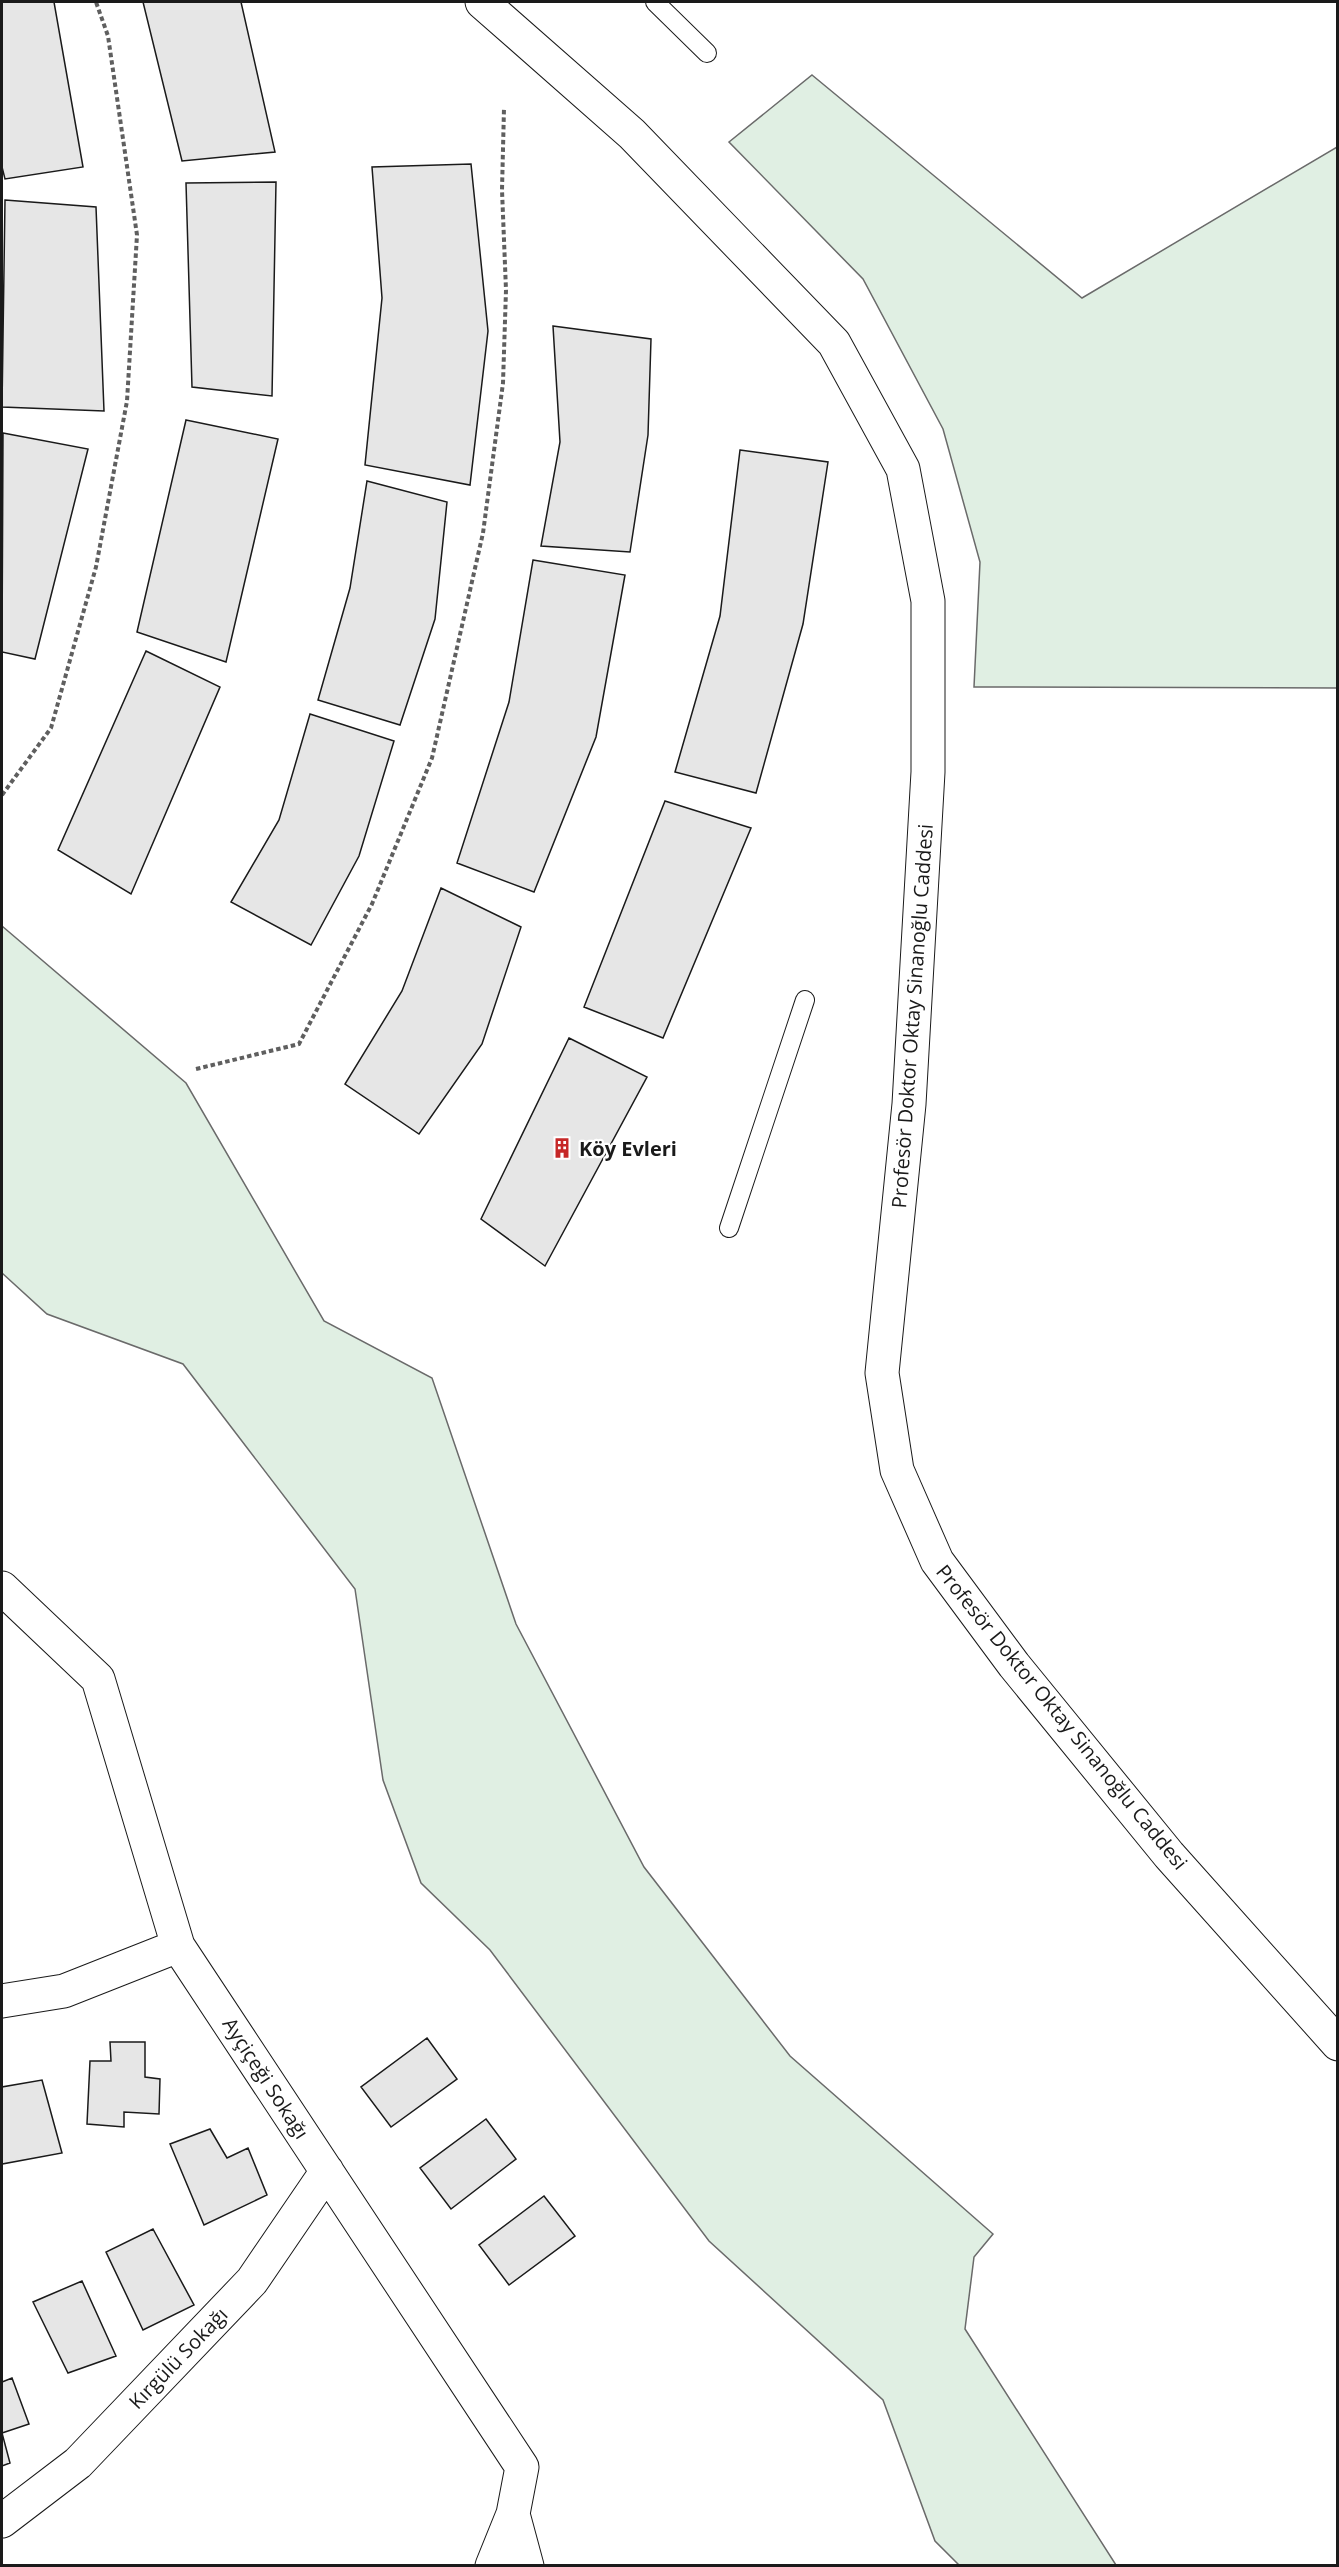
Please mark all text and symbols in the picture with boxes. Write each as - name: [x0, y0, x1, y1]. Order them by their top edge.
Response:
- street label: Profesör Doktor Oktay Sinanoğlu Caddesi: [885, 823, 939, 1209]
- place label: Köy Evleri: [579, 1135, 677, 1162]
- building icon: Köy Evleri: [550, 1136, 574, 1160]
- street label: Profesör Doktor Oktay Sinanoğlu Caddesi: [930, 1559, 1194, 1875]
- street label: Ayçiçeği Sokağı: [217, 2012, 315, 2144]
- street label: Kırgülü Sokağı: [123, 2301, 233, 2415]

